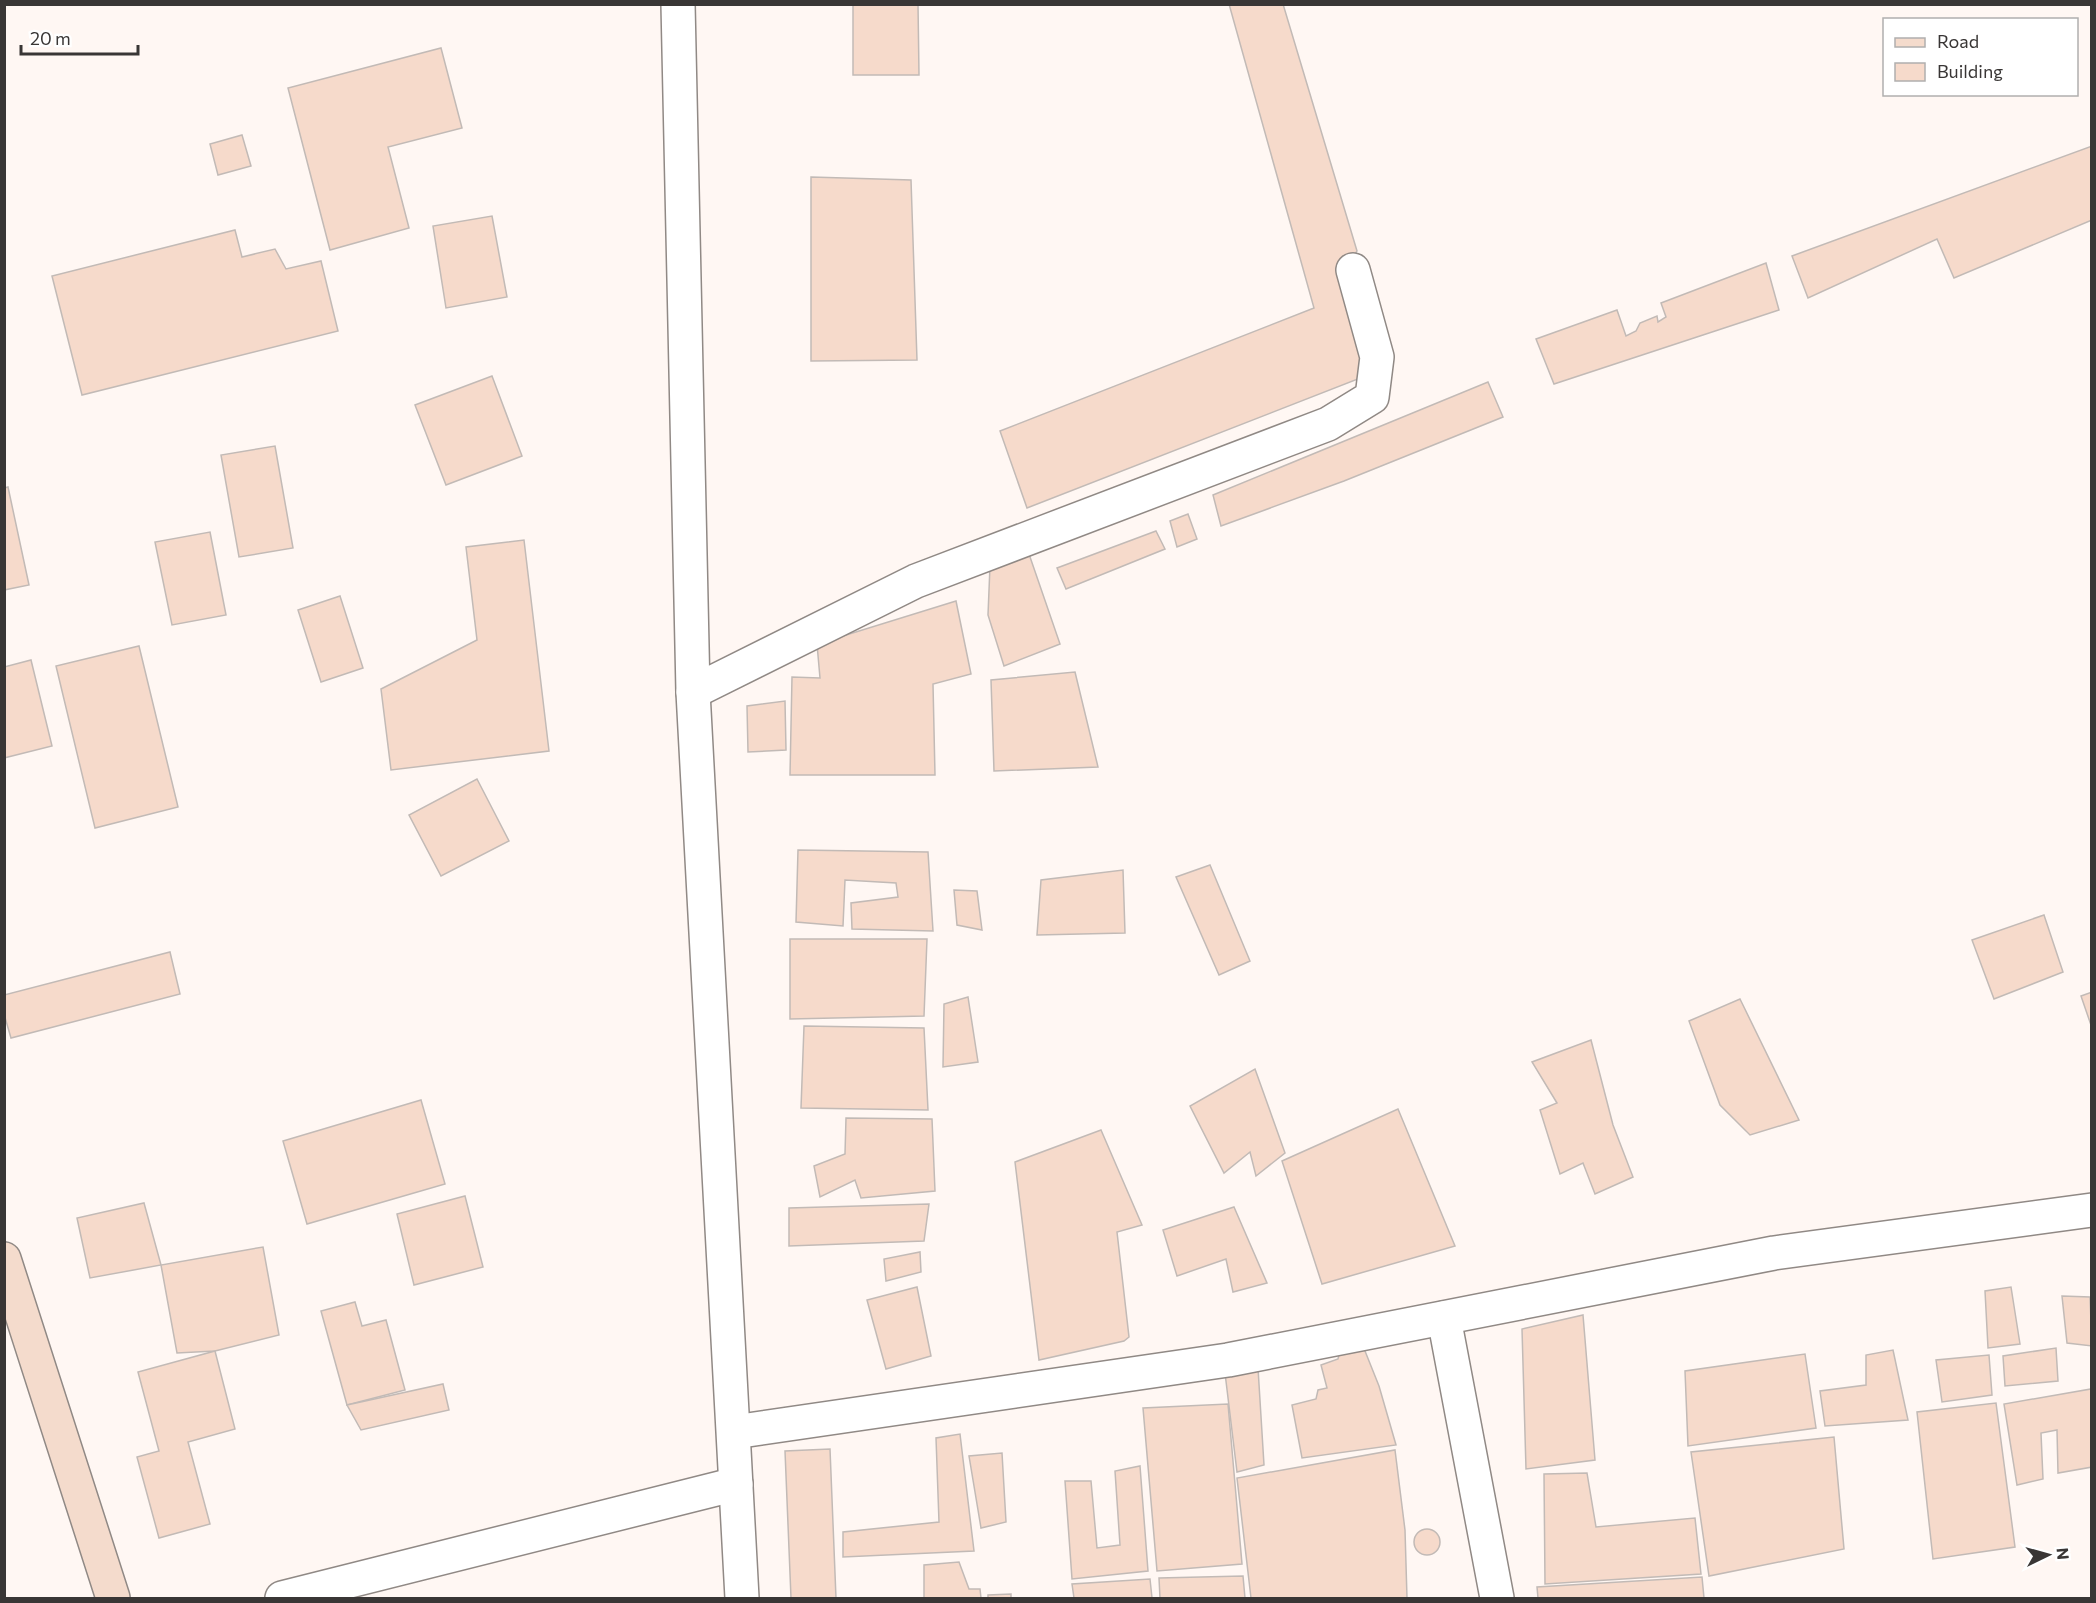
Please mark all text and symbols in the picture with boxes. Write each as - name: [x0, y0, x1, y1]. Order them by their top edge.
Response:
- scale bar: [21, 18, 138, 56]
- legend: [1883, 18, 2078, 96]
- text: 20 m: [30, 27, 71, 49]
- text: Road: [1937, 30, 1979, 52]
- text: Building: [1937, 60, 2003, 82]
- north arrow: [2018, 1525, 2078, 1585]
- text: N: [2053, 1547, 2073, 1560]

